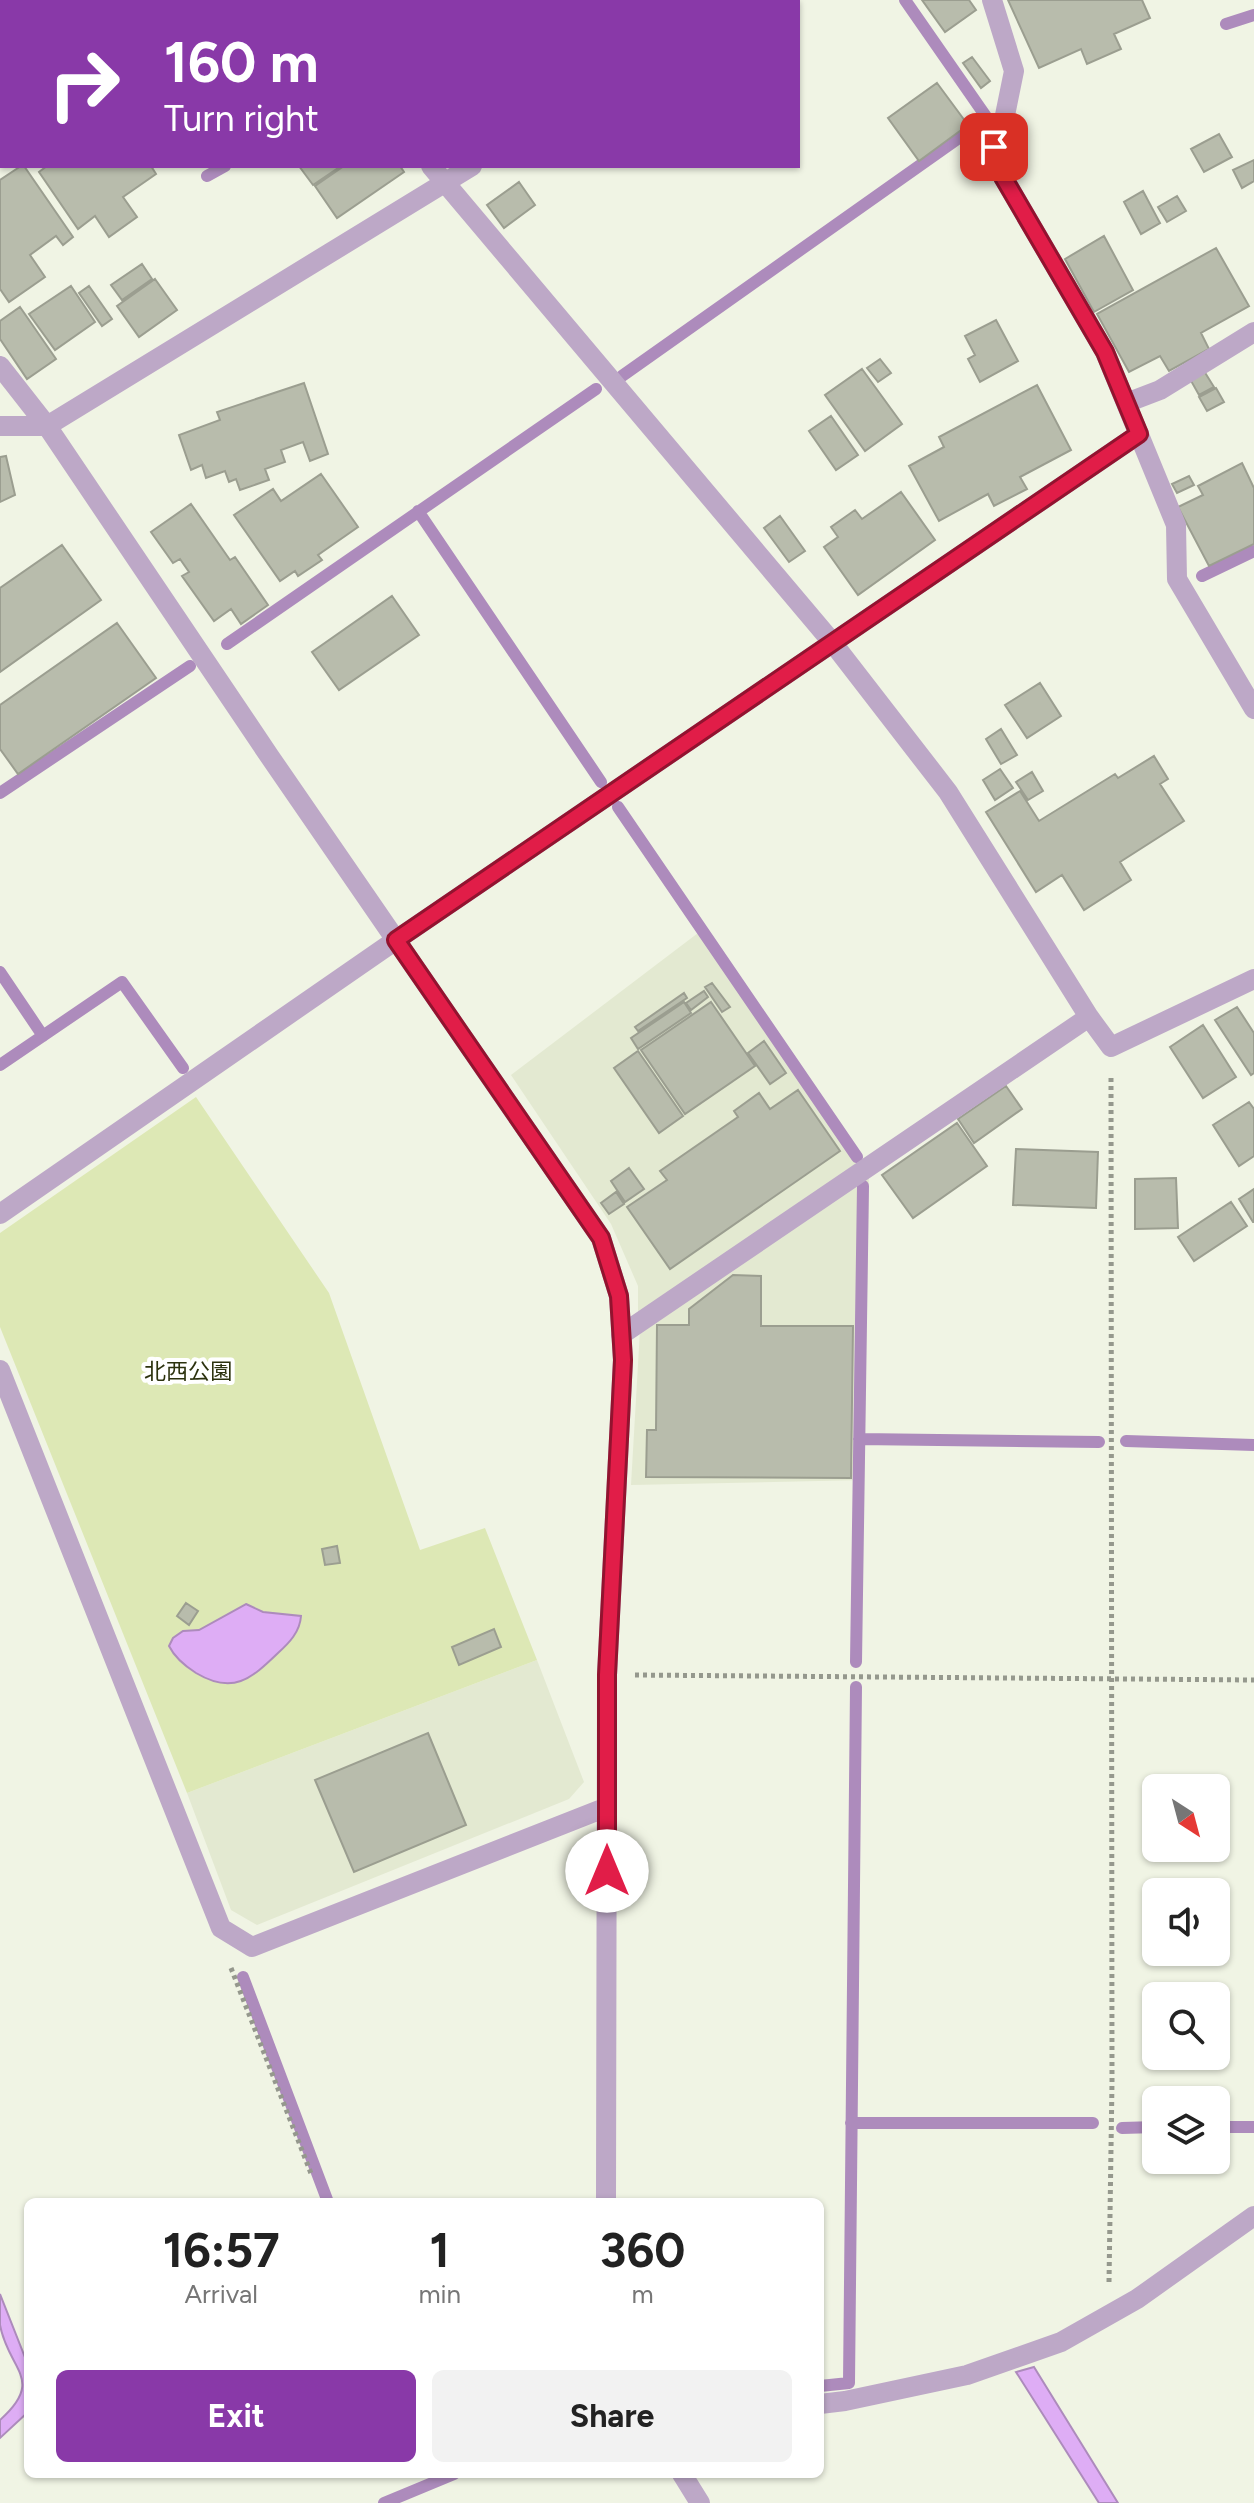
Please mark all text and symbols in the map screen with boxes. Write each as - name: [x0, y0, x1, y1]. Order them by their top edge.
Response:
- text: 160 m: [164, 29, 319, 96]
- icon: right: [32, 32, 136, 136]
- text: Turn right: [164, 97, 319, 140]
- pin: [960, 113, 1028, 181]
- icon: arrive: [972, 125, 1016, 169]
- park label: 北西公園: [144, 1358, 232, 1385]
- north arrow: [1142, 1774, 1230, 1862]
- map controls: [1142, 1774, 1230, 2174]
- position arrow: [565, 1829, 649, 1913]
- button: sound: [1142, 1878, 1230, 1966]
- button: search: [1142, 1982, 1230, 2070]
- button: layers: [1142, 2086, 1230, 2174]
- text: 16:57: [163, 2221, 280, 2279]
- text: 1: [430, 2221, 450, 2279]
- text: 360: [600, 2221, 685, 2279]
- text: Arrival: [184, 2278, 258, 2310]
- text: min: [418, 2278, 461, 2310]
- text: m: [631, 2278, 654, 2310]
- button: Exit: [56, 2370, 416, 2462]
- button: Share: [432, 2370, 792, 2462]

